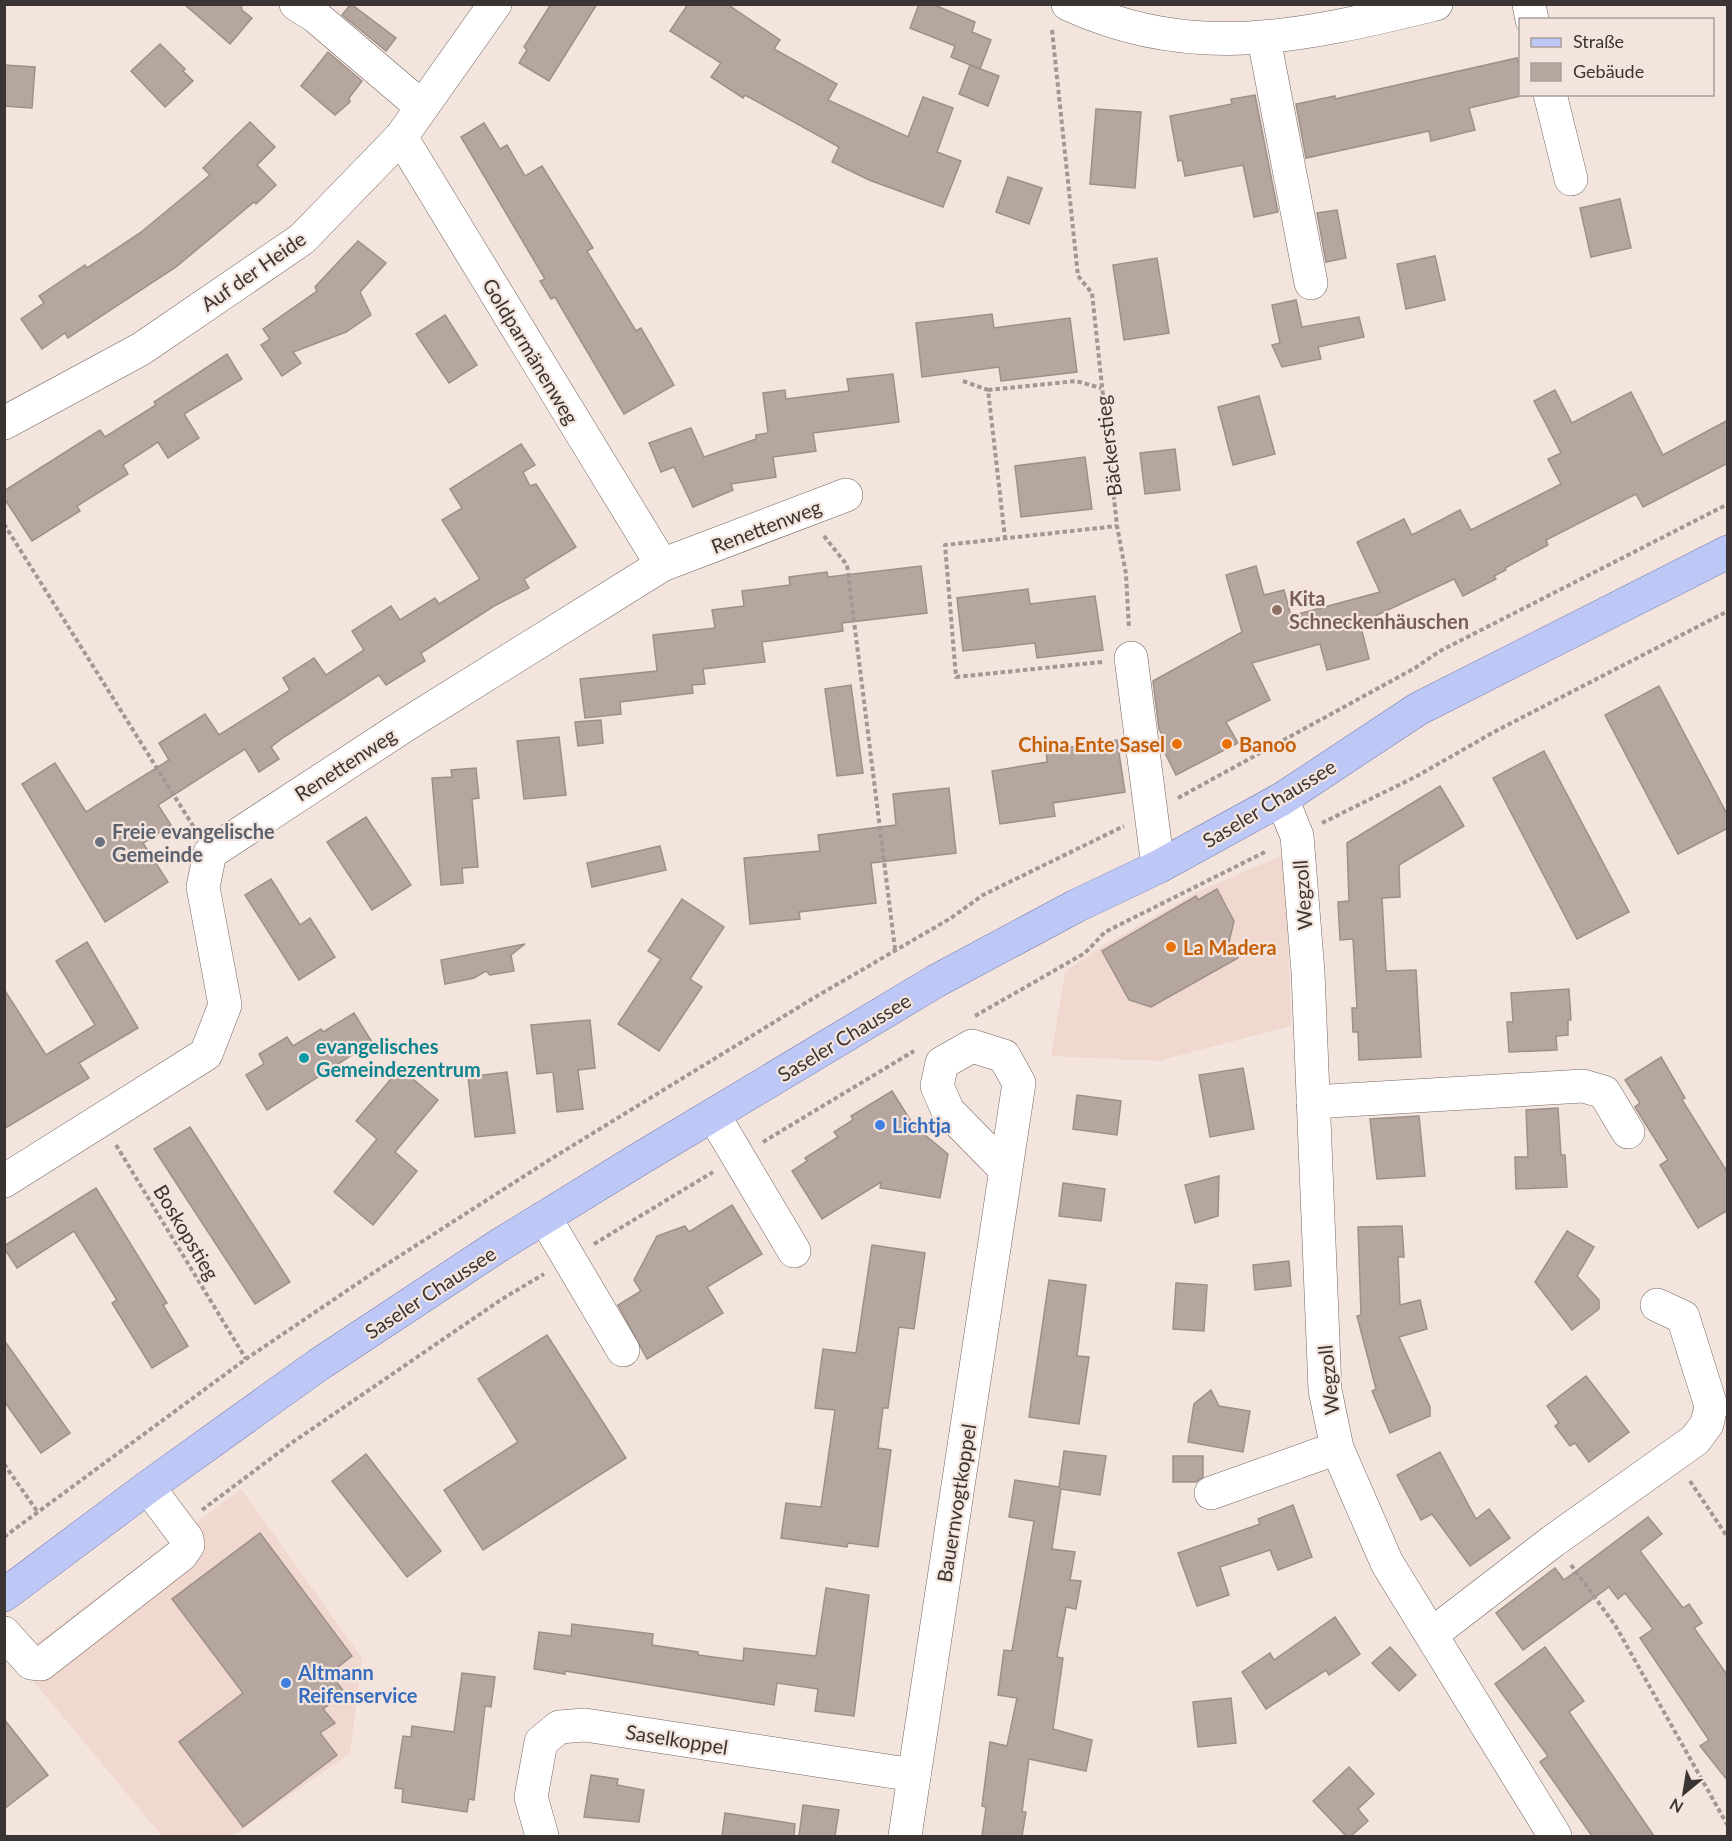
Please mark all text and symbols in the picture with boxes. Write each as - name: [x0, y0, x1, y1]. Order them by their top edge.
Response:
- legend: [1519, 18, 1714, 96]
- text: Straße: [1573, 30, 1624, 52]
- text: Gebäude: [1573, 60, 1644, 82]
- street label: Auf der Heide: [196, 226, 310, 316]
- street label: Goldparmänenweg: [478, 274, 584, 428]
- street label: Bäckerstieg: [1090, 394, 1126, 498]
- street label: Renettenweg: [708, 494, 824, 558]
- place label: Kita Schneckenhäuschen: [1289, 586, 1469, 633]
- marker: Kita Schneckenhäuschen: [1270, 603, 1284, 617]
- street label: Renettenweg: [290, 722, 400, 806]
- place label: China Ente Sasel: [1018, 732, 1165, 756]
- place label: Banoo: [1239, 732, 1296, 756]
- marker: China Ente Sasel: [1170, 737, 1184, 751]
- marker: Banoo: [1220, 737, 1234, 751]
- street label: Saseler Chaussee: [1198, 754, 1340, 852]
- place label: Freie evangelische Gemeinde: [112, 819, 275, 866]
- marker: Freie evangelische Gemeinde: [93, 835, 107, 849]
- street label: Wegzoll: [1288, 859, 1316, 931]
- place label: La Madera: [1183, 935, 1277, 959]
- marker: La Madera: [1164, 940, 1178, 954]
- street label: Saseler Chaussee: [773, 988, 915, 1086]
- place label: evangelisches Gemeindezentrum: [316, 1034, 481, 1081]
- marker: evangelisches Gemeindezentrum: [297, 1051, 311, 1065]
- place label: Lichtja: [892, 1113, 951, 1137]
- marker: Lichtja: [873, 1118, 887, 1132]
- street label: Boskopstieg: [149, 1180, 225, 1284]
- street label: Saseler Chaussee: [360, 1241, 500, 1343]
- street label: Wegzoll: [1312, 1344, 1344, 1416]
- street label: Bauernvogtkoppel: [932, 1422, 980, 1584]
- place label: Altmann Reifenservice: [297, 1660, 418, 1707]
- marker: Altmann Reifenservice: [279, 1676, 293, 1690]
- street label: Saselkoppel: [624, 1719, 730, 1759]
- north arrow: [1654, 1763, 1714, 1823]
- text: N: [1666, 1795, 1686, 1818]

